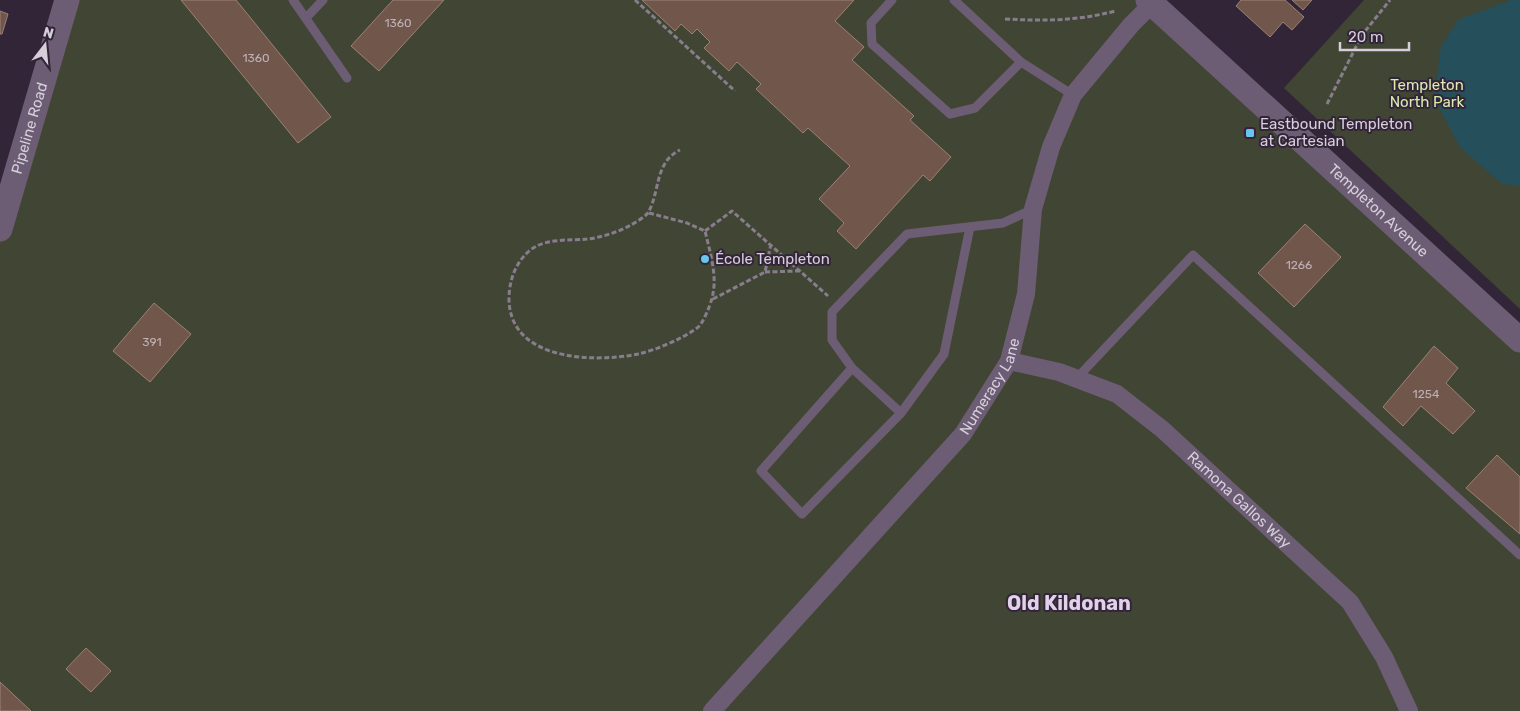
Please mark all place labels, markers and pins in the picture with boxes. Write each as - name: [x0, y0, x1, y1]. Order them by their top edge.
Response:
- place label: Eastbound Templeton at Cartesian: [1260, 115, 1412, 150]
- marker: Eastbound Templeton at Cartesian: [1244, 127, 1256, 139]
- place label: École Templeton: [715, 250, 830, 268]
- marker: École Templeton: [699, 253, 711, 265]

